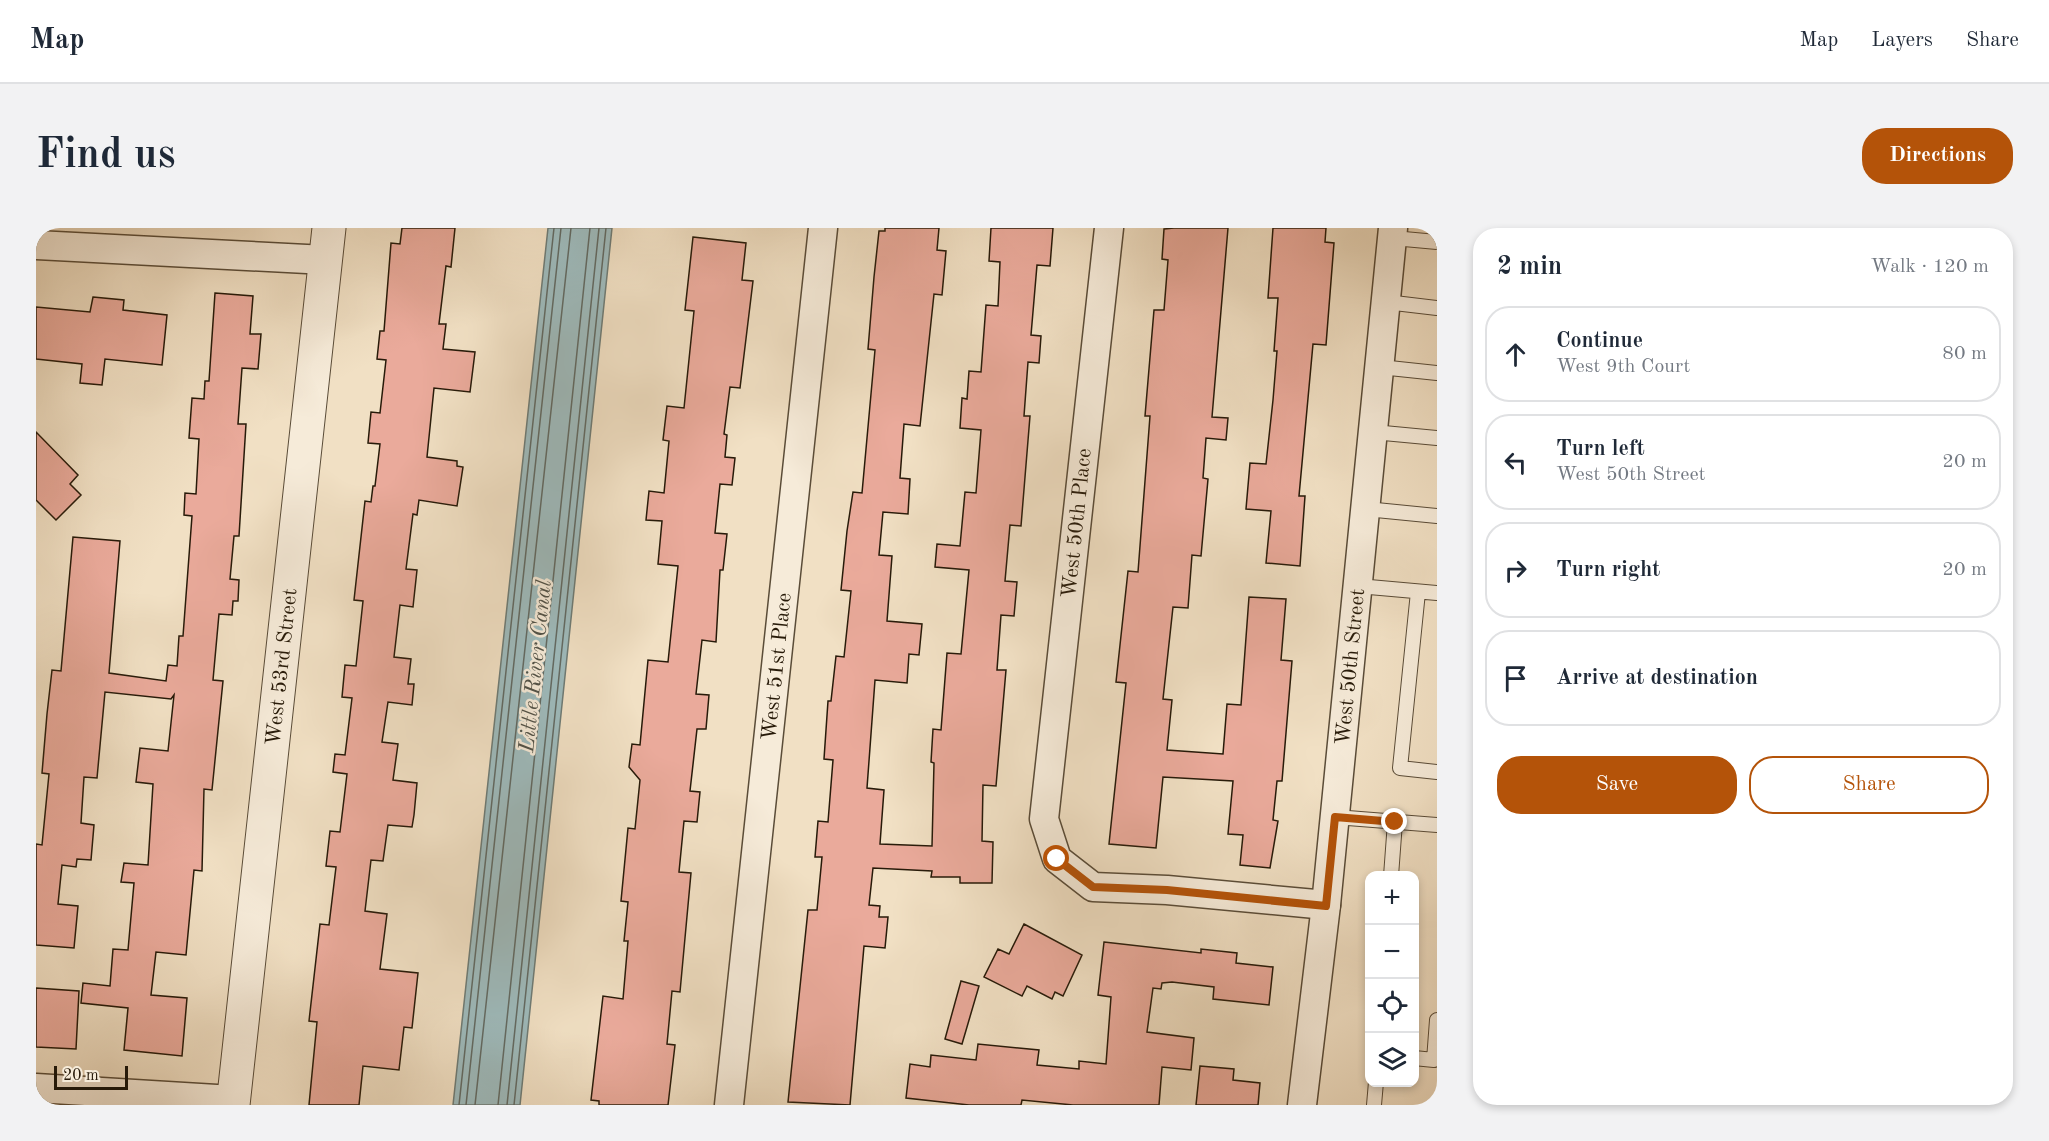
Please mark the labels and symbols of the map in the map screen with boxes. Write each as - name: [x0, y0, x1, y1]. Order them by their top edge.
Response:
- street label: West 50th Place: [1059, 447, 1096, 599]
- water label: Little River Canal: [516, 578, 556, 755]
- street label: West 53rd Street: [263, 587, 302, 746]
- street label: West 50th Street: [1333, 587, 1369, 746]
- street label: West 51st Place: [759, 592, 796, 742]
- route end: [1381, 808, 1407, 834]
- route start: [1043, 845, 1069, 871]
- scale bar: [54, 1063, 128, 1090]

